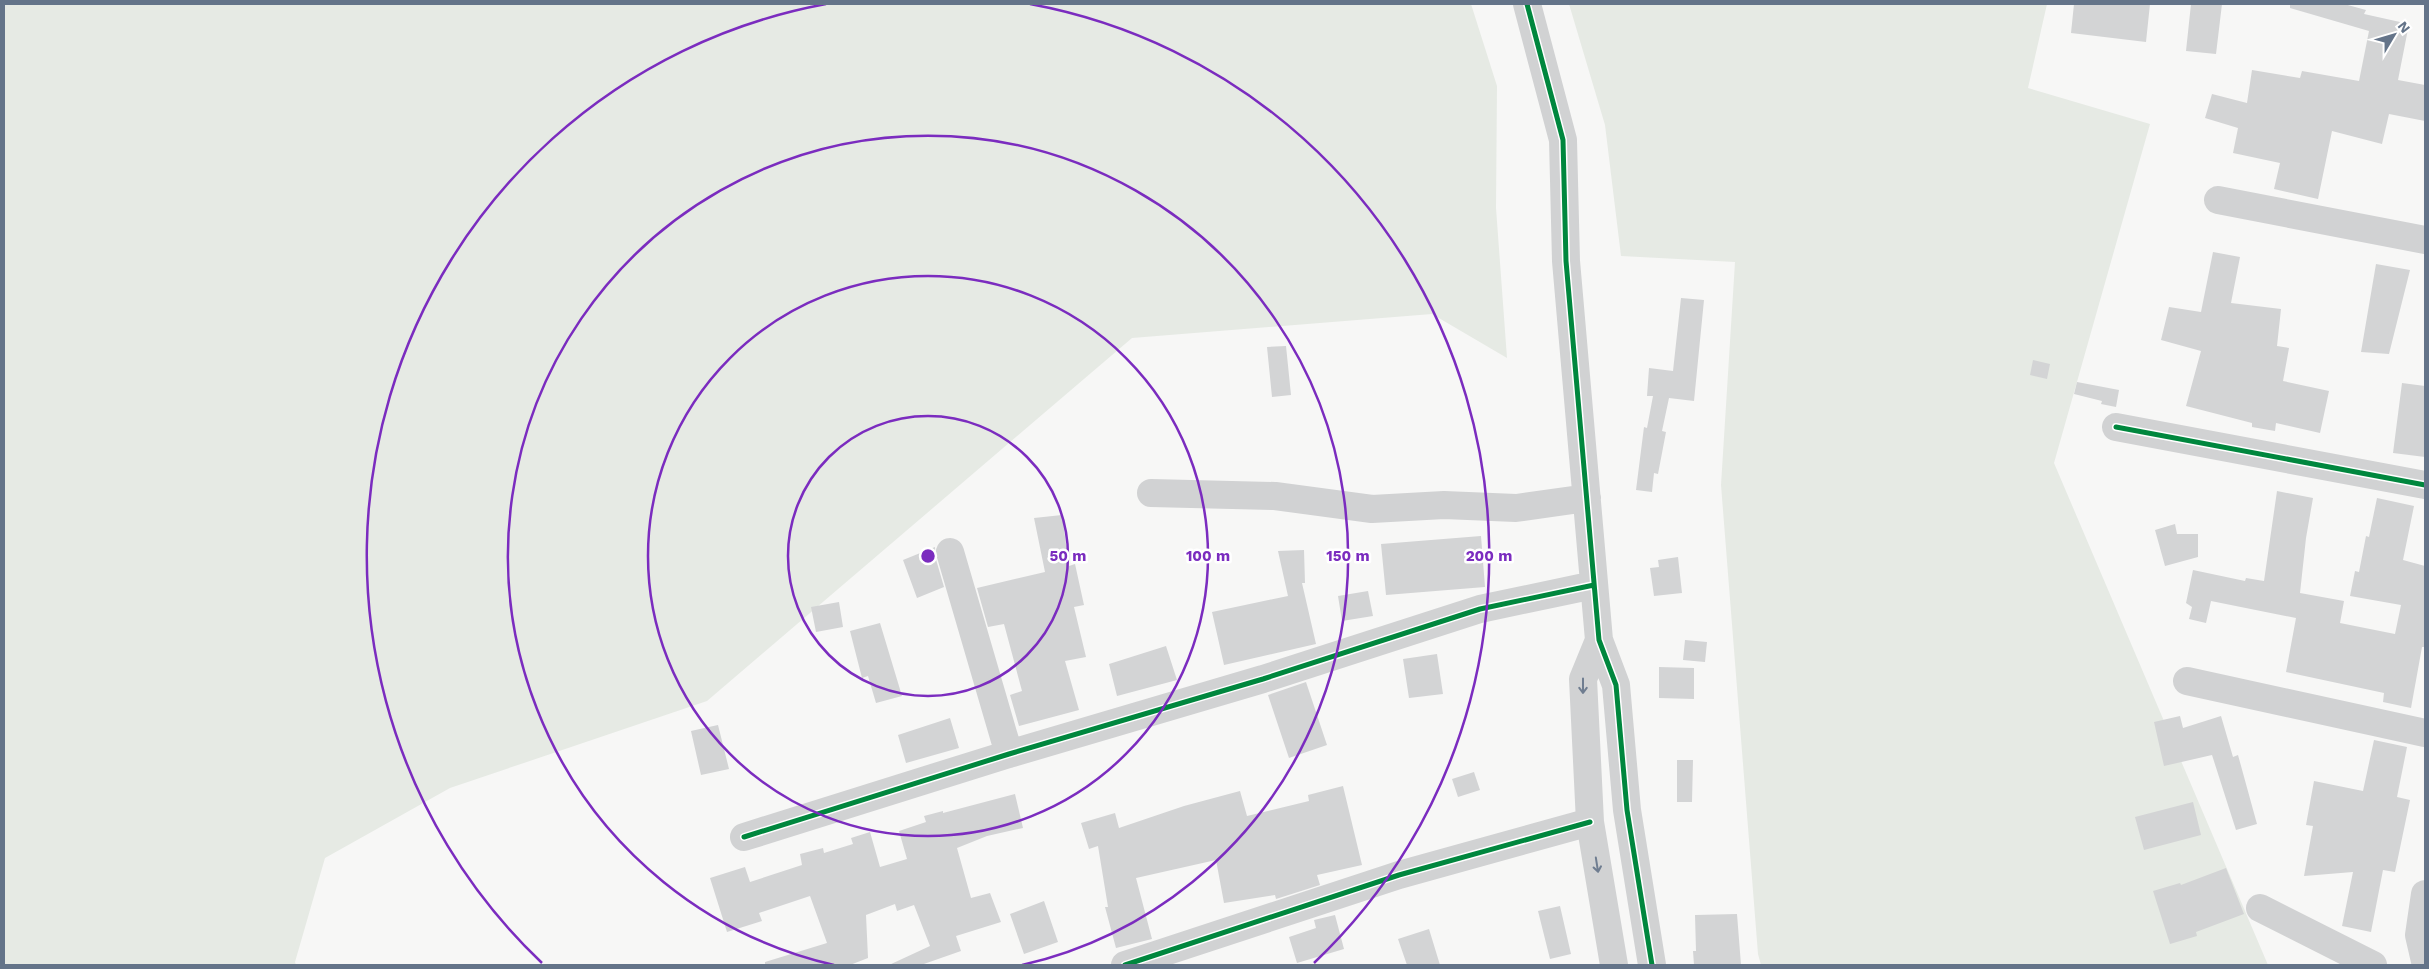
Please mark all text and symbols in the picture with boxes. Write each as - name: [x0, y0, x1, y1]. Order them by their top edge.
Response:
- north arrow: [2369, 10, 2419, 60]
- text: N: [2395, 18, 2414, 36]
- centre of rings: [919, 547, 937, 565]
- text: 50 m: [1050, 547, 1086, 565]
- text: 100 m: [1186, 547, 1230, 565]
- text: 150 m: [1326, 547, 1370, 565]
- text: 200 m: [1466, 547, 1512, 565]
- one-way arrow: [1578, 677, 1588, 693]
- one-way arrow: [1593, 856, 1603, 872]

